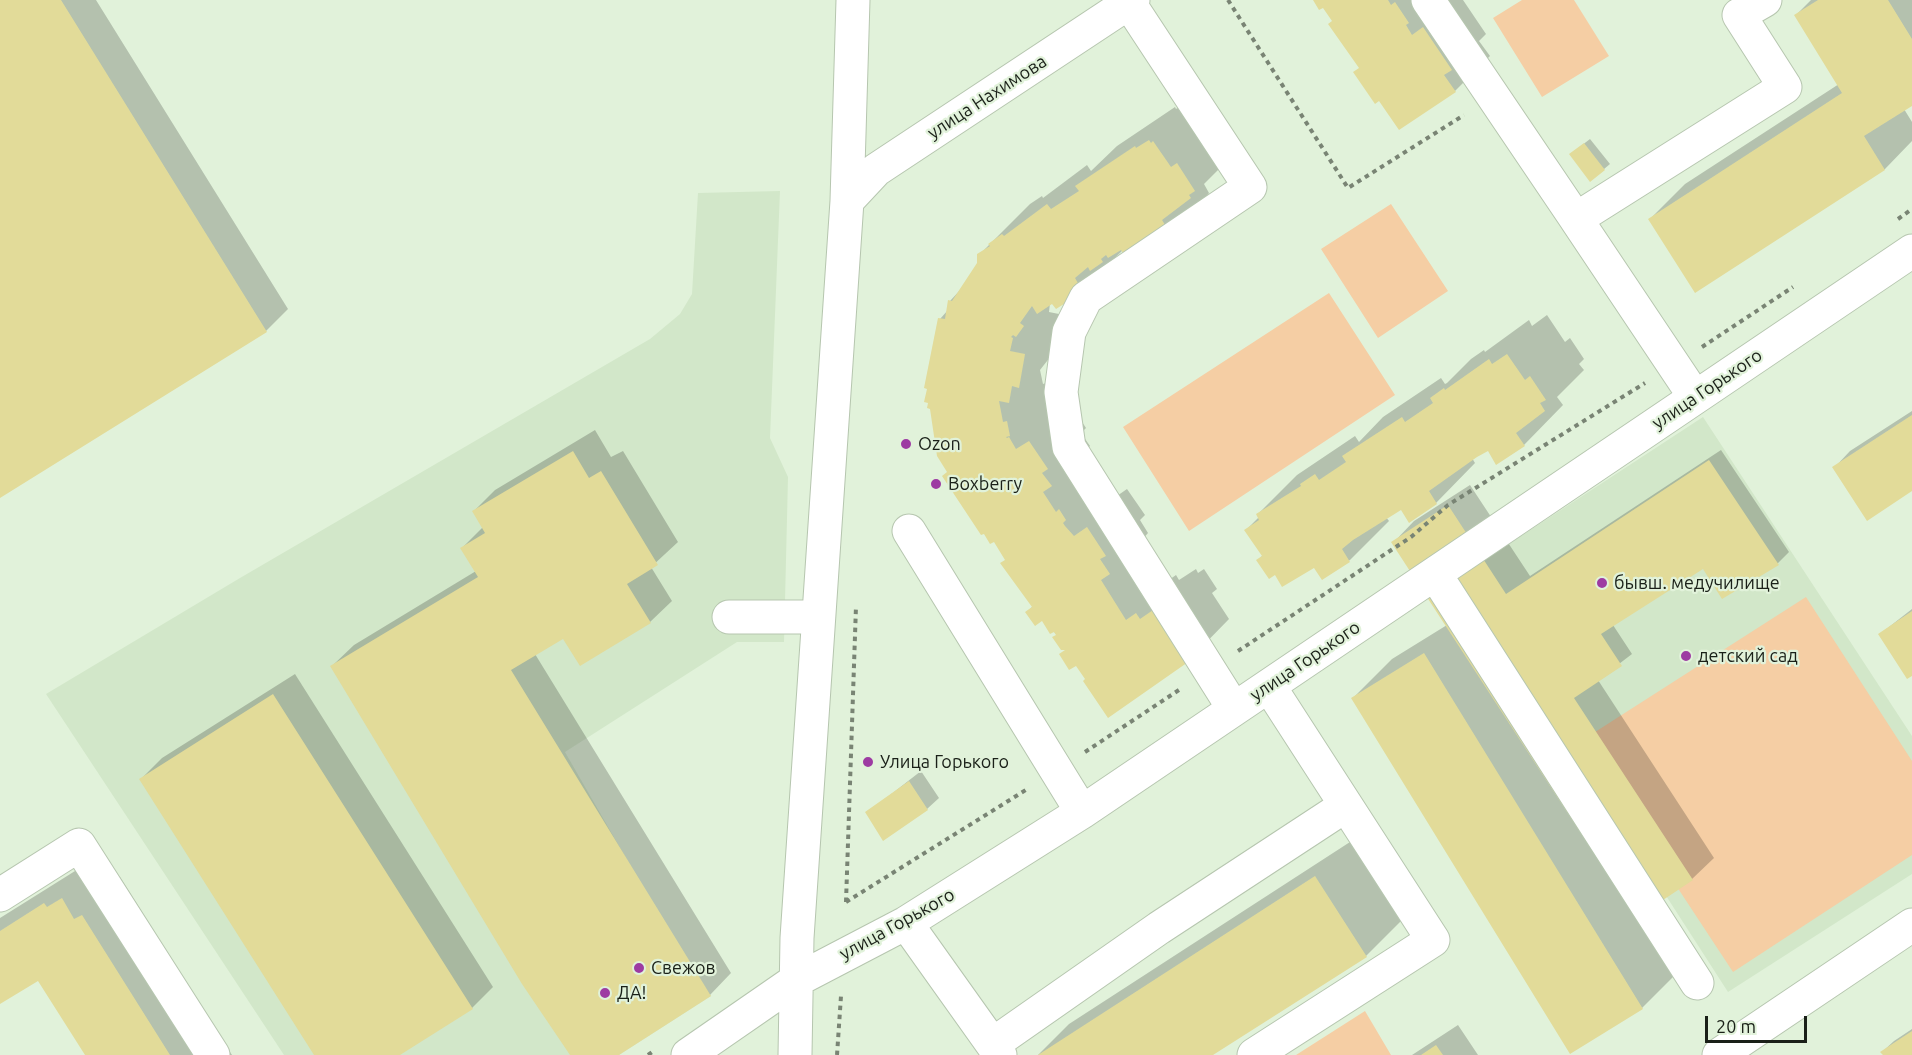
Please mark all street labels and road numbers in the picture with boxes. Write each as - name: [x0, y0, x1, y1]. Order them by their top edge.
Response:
- street label: улица Нахимова: [923, 50, 1051, 144]
- street label: улица Горького: [1648, 344, 1766, 434]
- street label: улица Горького: [1246, 616, 1364, 706]
- street label: улица Горького: [836, 883, 958, 965]

